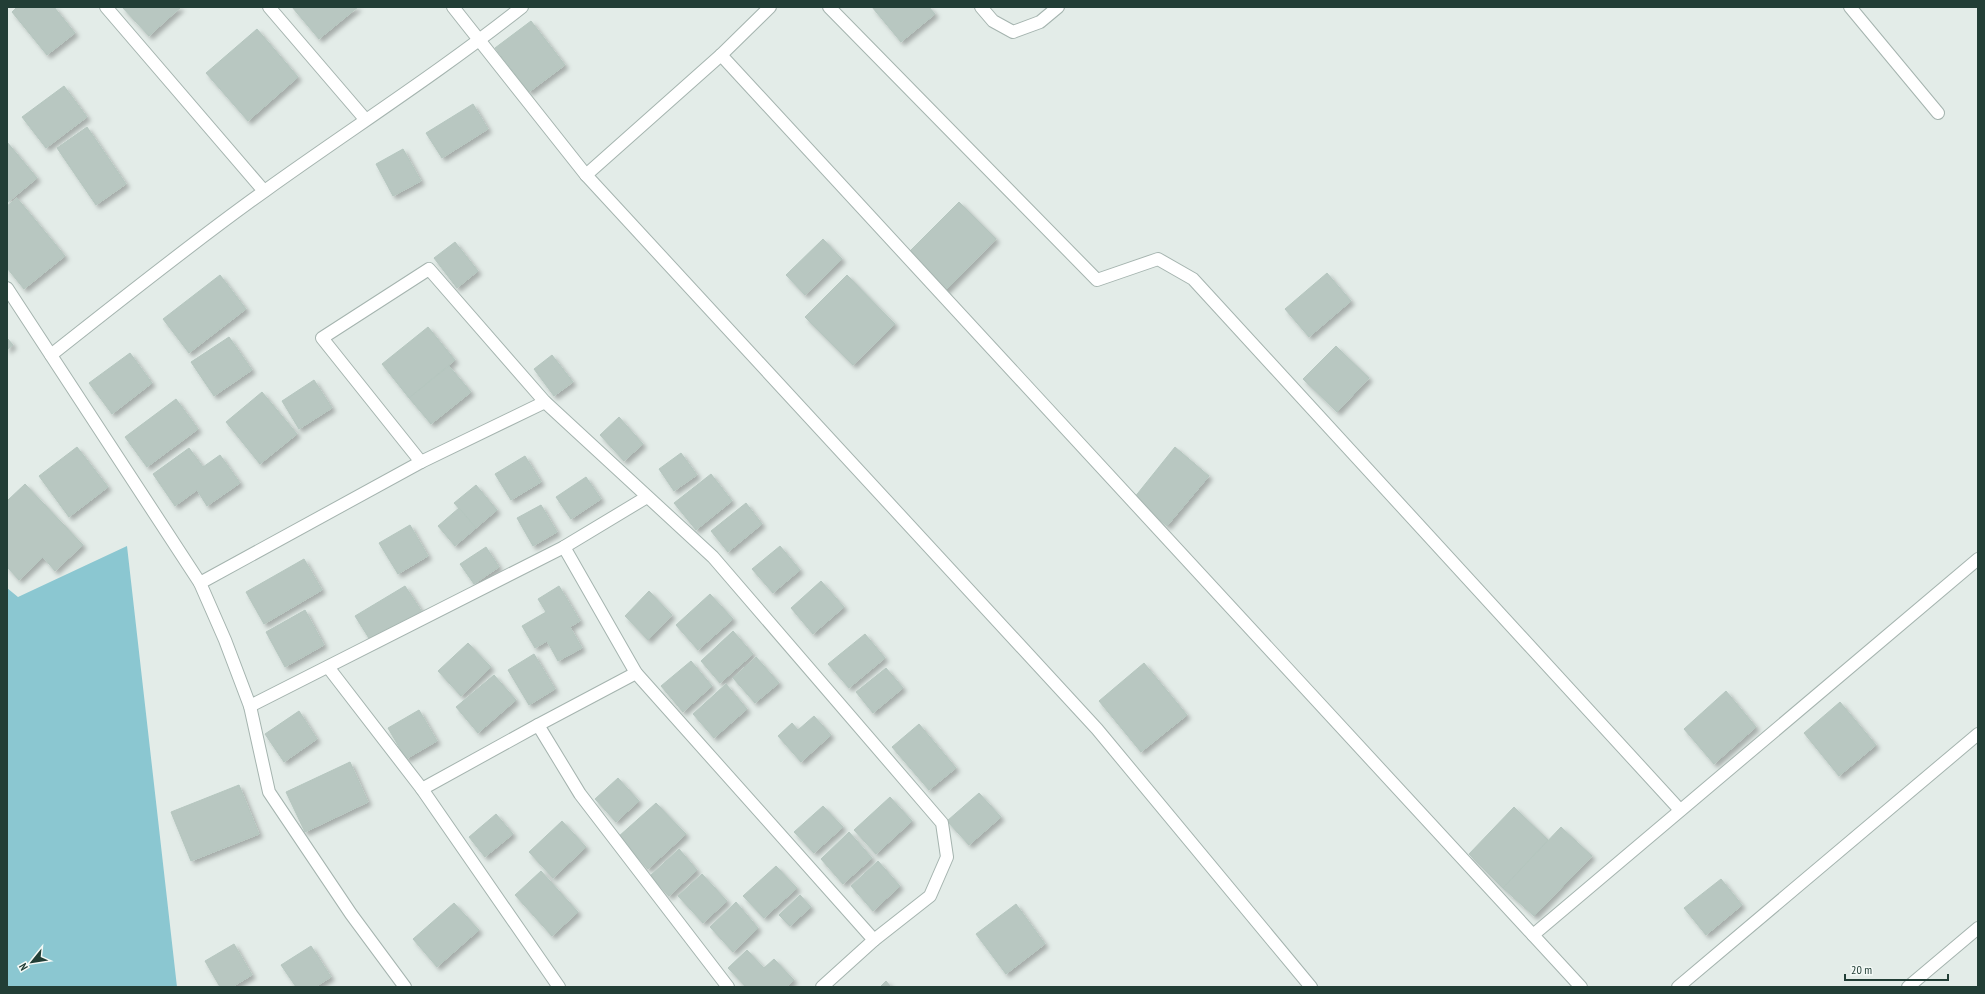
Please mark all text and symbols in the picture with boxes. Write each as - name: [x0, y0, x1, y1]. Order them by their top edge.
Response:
- north arrow: [12, 942, 52, 982]
- scale bar: [1845, 956, 1948, 982]
- text: N: [16, 961, 31, 973]
- text: 20 m: [1851, 962, 1872, 977]

